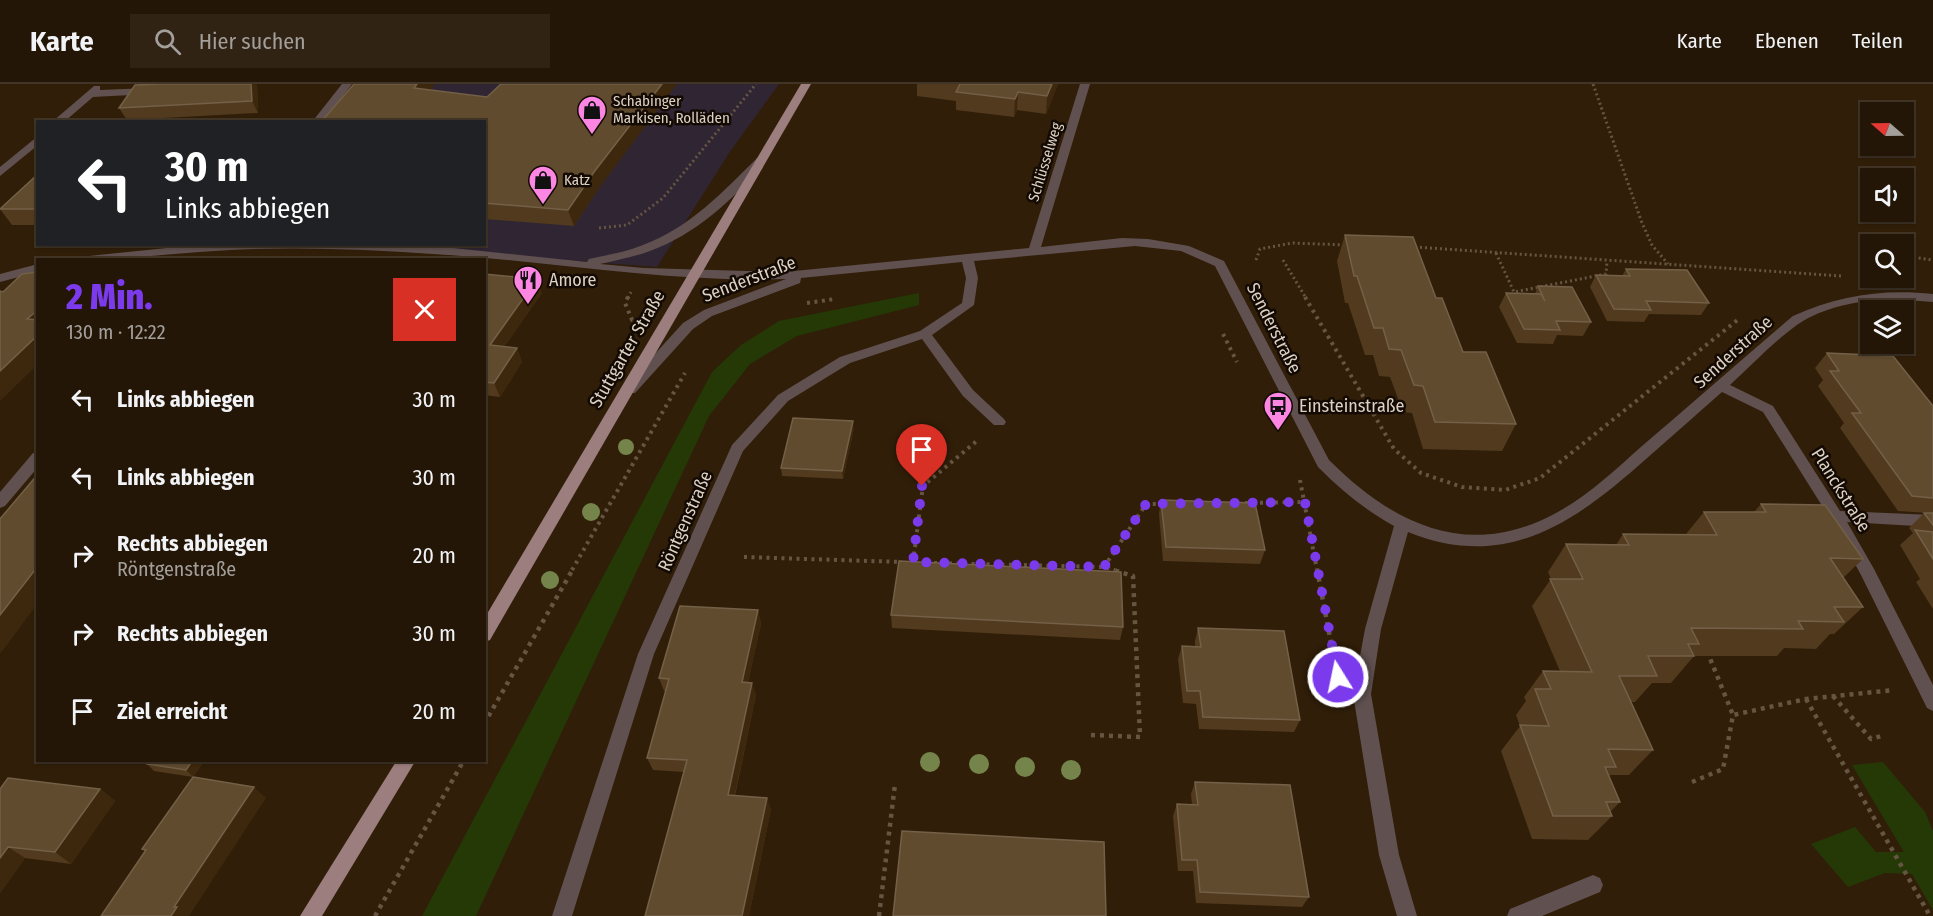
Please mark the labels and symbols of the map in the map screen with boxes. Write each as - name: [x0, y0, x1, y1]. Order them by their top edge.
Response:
- place label: Schabinger Markisen, Rolläden: [613, 92, 730, 127]
- shop icon: Schabinger Markisen, Rolläden: [576, 94, 608, 136]
- north arrow: [1860, 102, 1914, 156]
- street label: Schlüsselweg: [1024, 120, 1066, 204]
- shop icon: Katz: [527, 164, 559, 206]
- place label: Katz: [564, 171, 590, 189]
- street label: Senderstraße: [699, 251, 799, 307]
- restaurant icon: Amore: [512, 264, 544, 306]
- place label: Amore: [549, 269, 597, 291]
- street label: Senderstraße: [1242, 279, 1306, 377]
- street label: Stuttgarter Straße: [585, 286, 670, 412]
- street label: Senderstraße: [1689, 311, 1777, 393]
- bus stop icon: Einsteinstraße: [1262, 390, 1294, 432]
- place label: Einsteinstraße: [1299, 395, 1404, 417]
- pin: [896, 424, 947, 486]
- street label: Planckstraße: [1807, 444, 1876, 536]
- street label: Röntgenstraße: [653, 467, 717, 574]
- position arrow: [1306, 645, 1370, 709]

